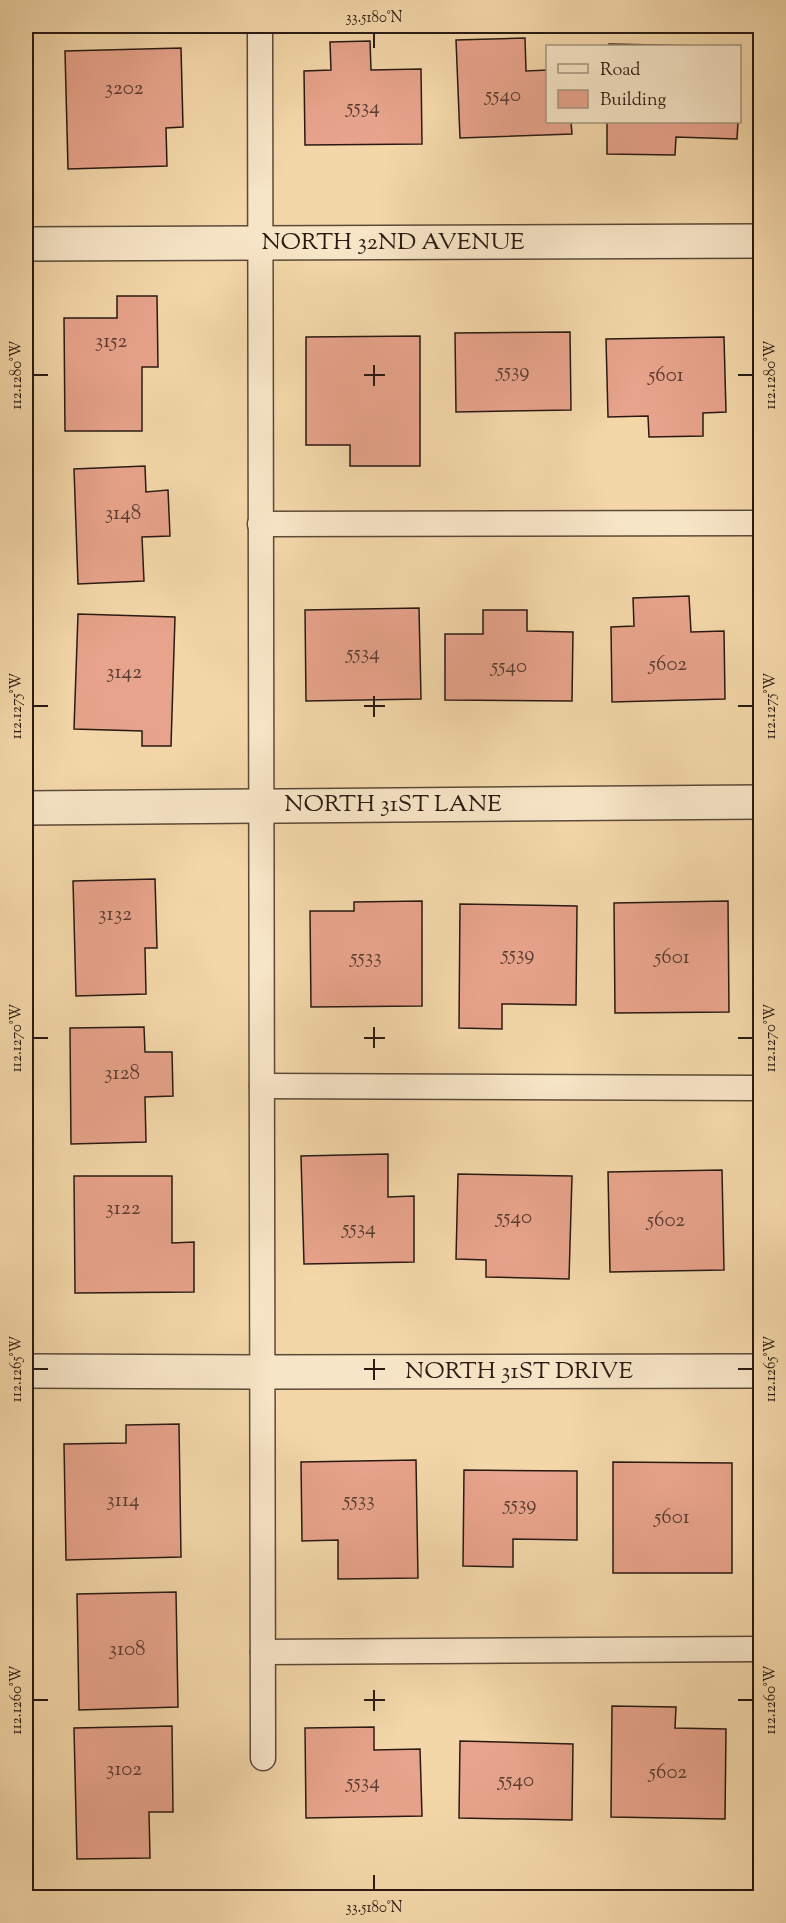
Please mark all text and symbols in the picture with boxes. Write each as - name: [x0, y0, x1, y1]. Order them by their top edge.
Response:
- text: 33.5180°N: [345, 8, 403, 29]
- legend: [546, 45, 741, 123]
- text: Road: [600, 58, 640, 84]
- house number: 3202: [104, 74, 144, 104]
- house number: 5540: [484, 81, 521, 111]
- text: Building: [600, 88, 666, 114]
- house number: 5534: [345, 93, 380, 123]
- street label: NORTH 32ND AVENUE: [261, 226, 525, 260]
- house number: 3152: [95, 327, 127, 357]
- text: 112.1280°W: [7, 340, 28, 409]
- text: 112.1280°W: [761, 340, 782, 409]
- house number: 5539: [495, 357, 530, 387]
- house number: 5601: [647, 361, 684, 391]
- house number: 3148: [105, 499, 141, 529]
- house number: 5534: [345, 639, 380, 669]
- house number: 5602: [648, 650, 687, 680]
- house number: 5540: [490, 652, 527, 682]
- house number: 3142: [106, 658, 142, 688]
- text: 112.1275°W: [7, 673, 28, 739]
- text: 112.1275°W: [761, 673, 782, 739]
- street label: NORTH 31ST LANE: [284, 788, 502, 822]
- house number: 3132: [98, 900, 132, 930]
- house number: 5539: [500, 940, 535, 970]
- house number: 5533: [349, 943, 382, 973]
- house number: 5601: [653, 943, 690, 973]
- text: 112.1270°W: [7, 1003, 28, 1072]
- text: 112.1270°W: [761, 1003, 782, 1072]
- house number: 3128: [104, 1059, 140, 1089]
- house number: 3122: [105, 1194, 141, 1224]
- house number: 5540: [495, 1203, 532, 1233]
- house number: 5602: [646, 1206, 685, 1236]
- house number: 5534: [341, 1214, 376, 1244]
- text: 112.1265°W: [7, 1336, 28, 1402]
- text: 112.1265°W: [761, 1336, 782, 1402]
- street label: NORTH 31ST DRIVE: [405, 1355, 633, 1389]
- house number: 3114: [106, 1486, 140, 1516]
- house number: 5533: [342, 1486, 375, 1516]
- house number: 5539: [502, 1490, 537, 1520]
- house number: 5601: [653, 1503, 690, 1533]
- house number: 3108: [108, 1635, 146, 1665]
- text: 112.1260°W: [7, 1665, 28, 1734]
- text: 112.1260°W: [761, 1665, 782, 1734]
- house number: 3102: [106, 1755, 142, 1785]
- house number: 5602: [648, 1758, 687, 1788]
- house number: 5540: [497, 1766, 534, 1796]
- house number: 5534: [345, 1768, 380, 1798]
- text: 33.5180°N: [345, 1898, 403, 1919]

